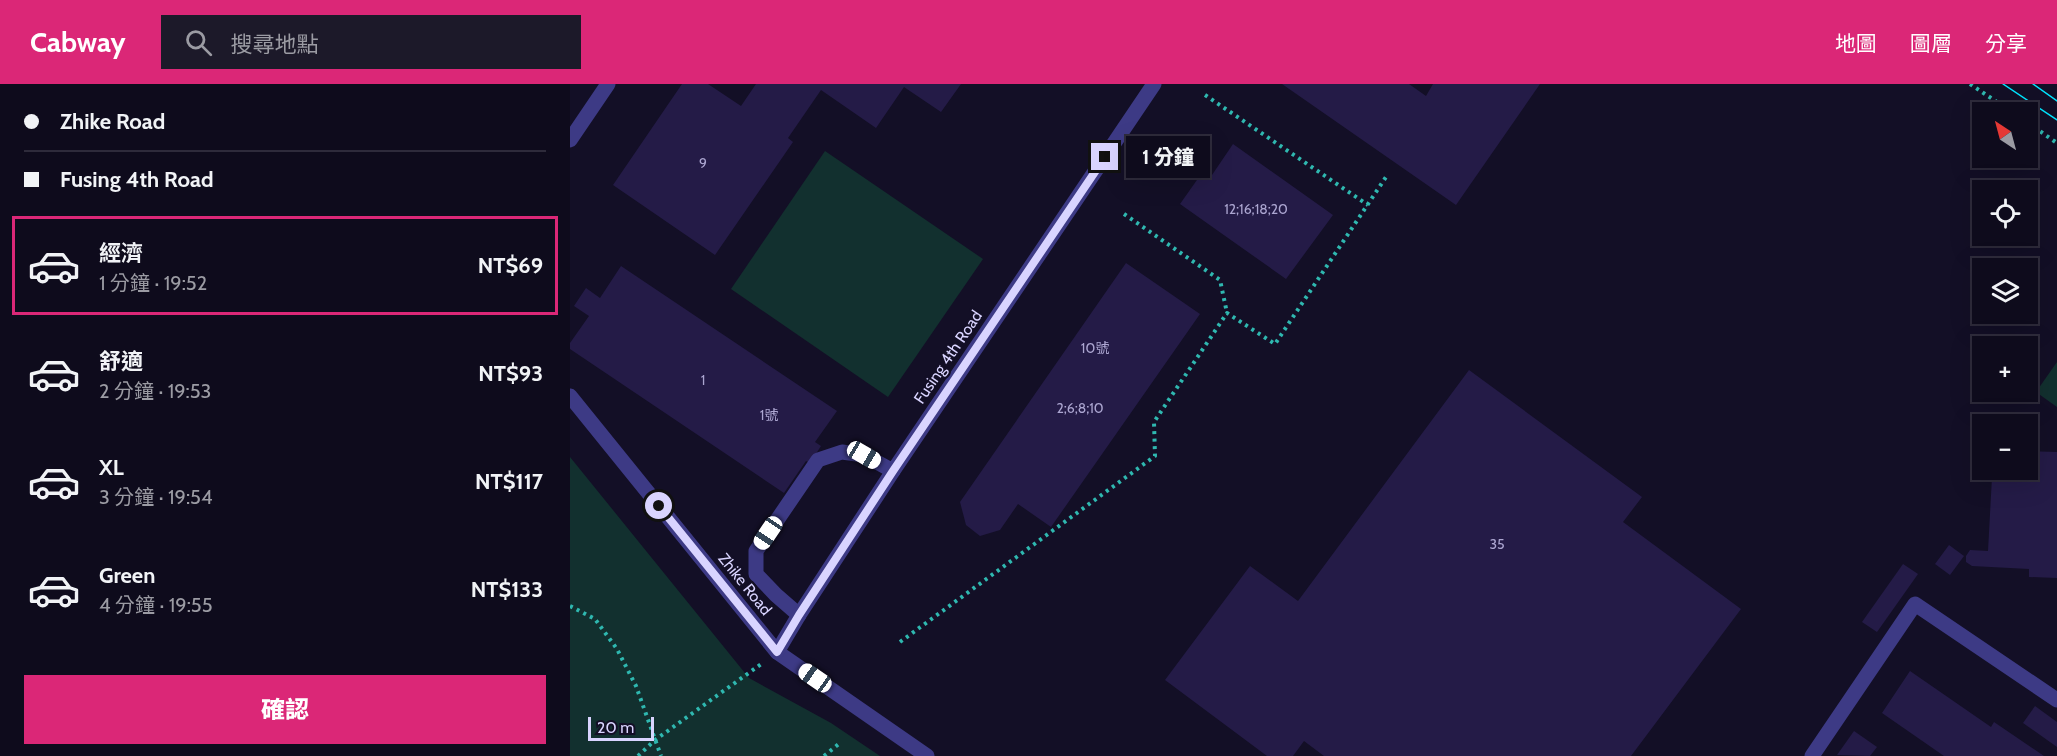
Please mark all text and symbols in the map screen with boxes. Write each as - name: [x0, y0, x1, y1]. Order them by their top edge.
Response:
- search box: [161, 15, 581, 69]
- text: Cabway: [30, 25, 125, 59]
- icon: search: [182, 26, 215, 59]
- text: 搜尋地點: [230, 31, 318, 58]
- text: 地圖: [1835, 31, 1877, 56]
- text: 圖層: [1910, 31, 1952, 56]
- text: 分享: [1985, 31, 2027, 56]
- north arrow: [1972, 102, 2038, 168]
- map controls: [1972, 102, 2038, 480]
- text: Zhike Road: [60, 108, 165, 135]
- callout: 1 分鐘: [1126, 136, 1210, 178]
- route end: [1091, 143, 1118, 170]
- text: 1 分鐘: [1142, 145, 1194, 169]
- house number: 9: [699, 154, 707, 172]
- text: Fusing 4th Road: [60, 166, 213, 193]
- button: locate: [1972, 180, 2038, 246]
- house number: 12;16;18;20: [1224, 200, 1288, 218]
- icon: car: [27, 239, 81, 293]
- text: 經濟: [99, 240, 143, 267]
- text: NT$69: [478, 252, 543, 279]
- button: layers: [1972, 258, 2038, 324]
- text: 1 分鐘 · 19:52: [99, 271, 207, 295]
- street label: Fusing 4th Road: [910, 307, 986, 407]
- button: +: [1972, 336, 2038, 402]
- house number: 10號: [1081, 339, 1109, 357]
- icon: car: [27, 347, 81, 401]
- text: 舒適: [99, 348, 143, 375]
- text: NT$93: [478, 360, 543, 387]
- house number: 1: [701, 371, 705, 389]
- text: 2 分鐘 · 19:53: [99, 379, 211, 403]
- house number: 2;6;8;10: [1056, 399, 1104, 417]
- house number: 1號: [760, 406, 778, 424]
- button: −: [1972, 414, 2038, 480]
- car: [844, 438, 884, 472]
- text: XL: [99, 454, 124, 481]
- icon: car: [27, 455, 81, 509]
- text: NT$117: [475, 468, 543, 495]
- text: 3 分鐘 · 19:54: [99, 485, 213, 509]
- route start: [645, 492, 672, 519]
- car: [750, 513, 786, 553]
- house number: 35: [1489, 535, 1505, 553]
- street label: Zhike Road: [714, 549, 776, 619]
- text: Green: [99, 562, 155, 589]
- icon: car: [27, 563, 81, 617]
- text: NT$133: [471, 576, 543, 603]
- text: 4 分鐘 · 19:55: [99, 593, 213, 617]
- car: [795, 660, 835, 696]
- button: 確認: [24, 675, 546, 744]
- scale bar: [588, 714, 654, 742]
- text: 20 m: [597, 718, 634, 737]

